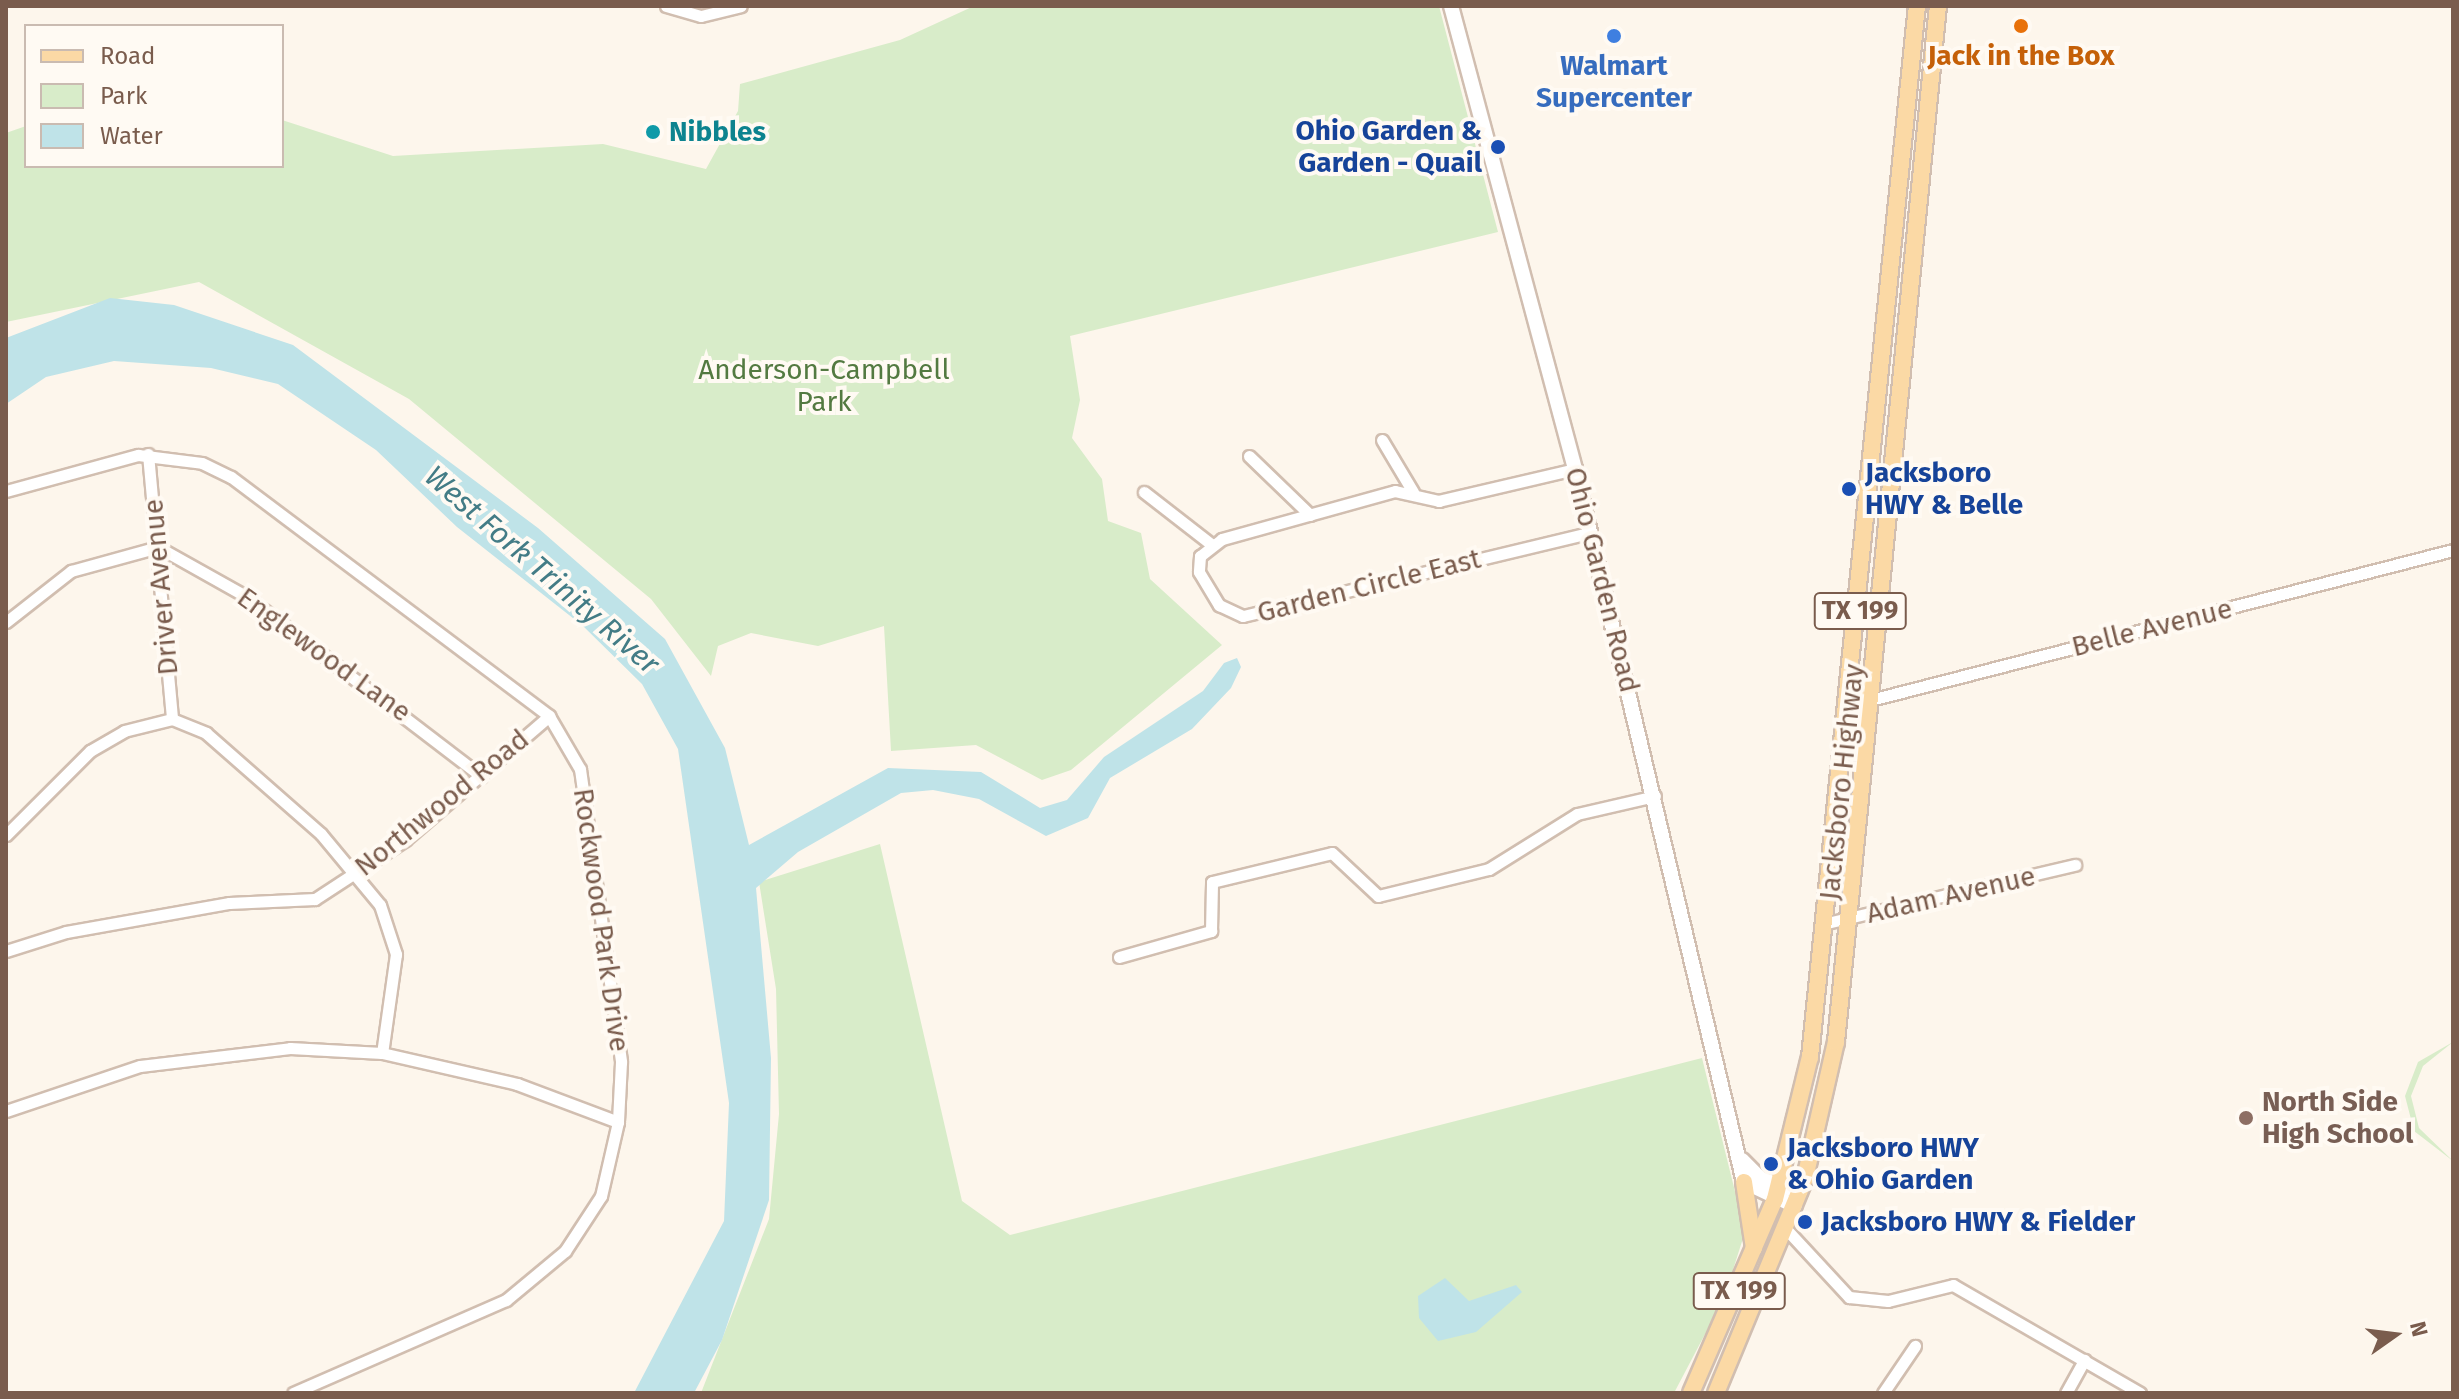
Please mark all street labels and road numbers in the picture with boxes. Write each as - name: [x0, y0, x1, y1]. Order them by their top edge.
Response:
- street label: Ohio Garden Road: [1558, 464, 1646, 696]
- street label: Driver Avenue: [137, 497, 185, 677]
- street label: Garden Circle East: [1254, 542, 1484, 630]
- street label: Englewood Lane: [231, 581, 417, 729]
- road number: TX 199: [1812, 589, 1908, 633]
- street label: Belle Avenue: [2068, 592, 2236, 664]
- street label: Jacksboro Highway: [1813, 662, 1871, 902]
- street label: Northwood Road: [348, 723, 536, 883]
- street label: Rockwood Park Drive: [566, 786, 636, 1054]
- street label: Adam Avenue: [1863, 859, 2039, 931]
- road number: TX 199: [1691, 1269, 1787, 1313]

